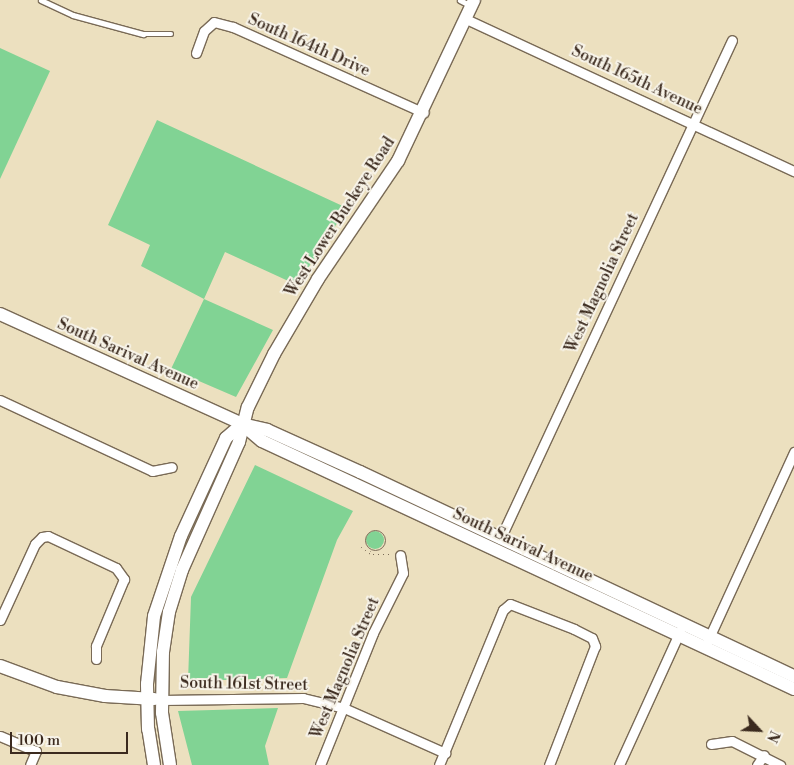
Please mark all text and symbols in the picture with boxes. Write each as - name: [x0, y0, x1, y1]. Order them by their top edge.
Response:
- street label: South 164th Drive: [245, 10, 373, 80]
- street label: South 165th Avenue: [568, 41, 706, 119]
- street label: West Lower Buckeye Road: [281, 133, 399, 301]
- street label: West Magnolia Street: [561, 210, 643, 356]
- street label: South Sarival Avenue: [54, 314, 202, 394]
- street label: South Sarival Avenue: [450, 504, 596, 586]
- street label: West Magnolia Street: [307, 594, 383, 742]
- street label: South 161st Street: [180, 673, 308, 695]
- north arrow: [734, 705, 784, 755]
- scale bar: [12, 722, 130, 754]
- text: N: [762, 728, 783, 745]
- text: 100 m: [18, 731, 60, 750]

